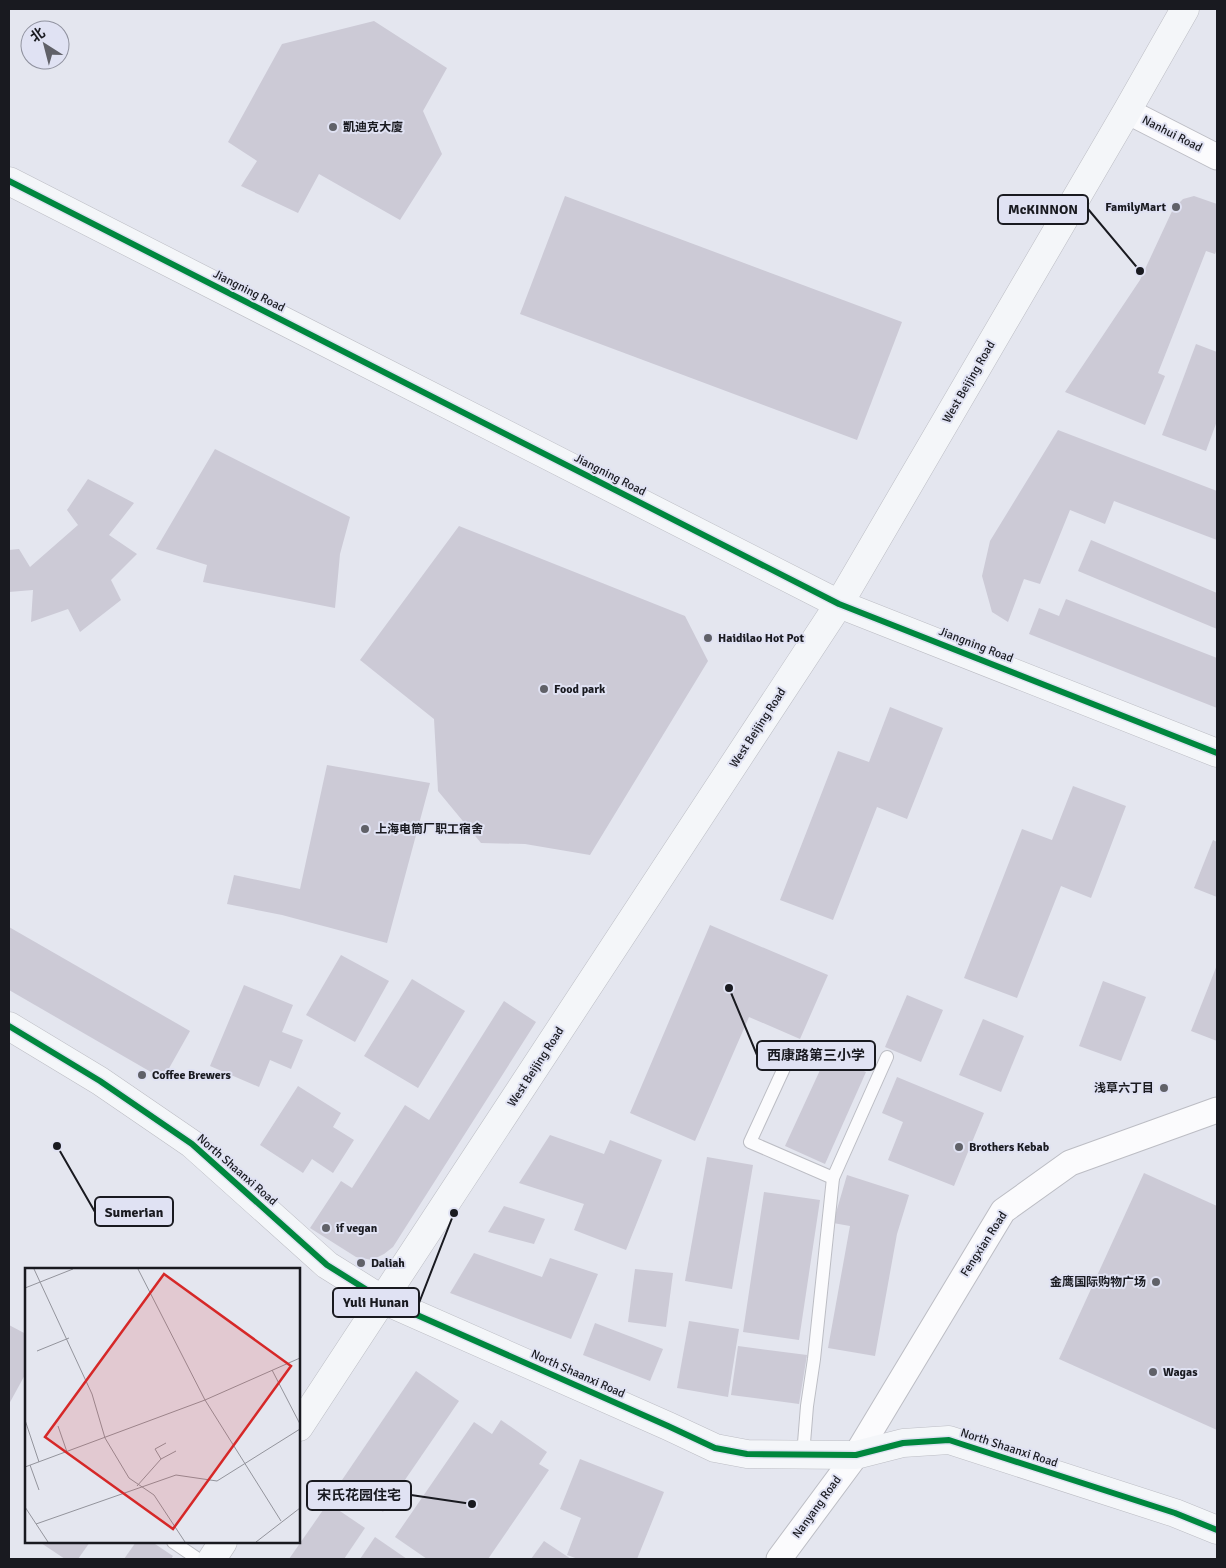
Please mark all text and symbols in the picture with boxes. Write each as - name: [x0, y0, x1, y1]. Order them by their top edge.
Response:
- north arrow: [20, 20, 70, 70]
- text: 北: [27, 24, 48, 46]
- street label: Nanhui Road: [1139, 112, 1205, 156]
- place label: 凱迪克大廈: [343, 120, 403, 135]
- marker: 凱迪克大廈: [327, 121, 339, 133]
- callout: McKINNON: [998, 195, 1088, 224]
- place label: FamilyMart: [1105, 200, 1166, 215]
- text: McKINNON: [1008, 201, 1078, 218]
- marker: FamilyMart: [1170, 201, 1182, 213]
- street label: Jiangning Road: [211, 266, 287, 316]
- street label: West Beijing Road: [939, 338, 999, 426]
- street label: Jiangning Road: [572, 450, 648, 500]
- street label: Jiangning Road: [937, 624, 1015, 666]
- place label: Haidilao Hot Pot: [718, 631, 805, 646]
- marker: Haidilao Hot Pot: [702, 632, 714, 644]
- place label: Food park: [554, 682, 606, 697]
- marker: Food park: [538, 683, 550, 695]
- street label: West Beijing Road: [727, 685, 789, 771]
- place label: 上海电筒厂职工宿舍: [375, 822, 483, 837]
- marker: 上海电筒厂职工宿舍: [359, 823, 371, 835]
- street label: West Beijing Road: [505, 1024, 567, 1110]
- callout: 西康路第三小学: [757, 1041, 875, 1070]
- text: 西康路第三小学: [767, 1047, 865, 1064]
- place label: Coffee Brewers: [152, 1068, 231, 1083]
- marker: Coffee Brewers: [136, 1069, 148, 1081]
- place label: 浅草六丁目: [1094, 1081, 1154, 1096]
- marker: 浅草六丁目: [1158, 1082, 1170, 1094]
- street label: North Shaanxi Road: [194, 1131, 280, 1209]
- place label: Brothers Kebab: [969, 1140, 1050, 1155]
- marker: Brothers Kebab: [953, 1141, 965, 1153]
- callout: Sumerian: [95, 1197, 173, 1226]
- text: Sumerian: [105, 1204, 164, 1221]
- street label: Fengxian Road: [957, 1209, 1011, 1279]
- place label: if vegan: [336, 1221, 378, 1236]
- marker: if vegan: [320, 1222, 332, 1234]
- place label: Daliah: [371, 1256, 405, 1271]
- marker: Daliah: [355, 1257, 367, 1269]
- inset map: [25, 1268, 300, 1543]
- place label: 金鹰国际购物广场: [1050, 1275, 1146, 1290]
- marker: 金鹰国际购物广场: [1150, 1276, 1162, 1288]
- callout: Yuli Hunan: [333, 1288, 419, 1317]
- text: Yuli Hunan: [342, 1294, 409, 1311]
- street label: North Shaanxi Road: [529, 1347, 627, 1401]
- place label: Wagas: [1163, 1365, 1198, 1380]
- marker: Wagas: [1147, 1366, 1159, 1378]
- street label: North Shaanxi Road: [958, 1425, 1060, 1471]
- street label: Nanyang Road: [789, 1473, 845, 1541]
- callout: 宋氏花园住宅: [307, 1481, 411, 1510]
- text: 宋氏花园住宅: [317, 1487, 401, 1504]

